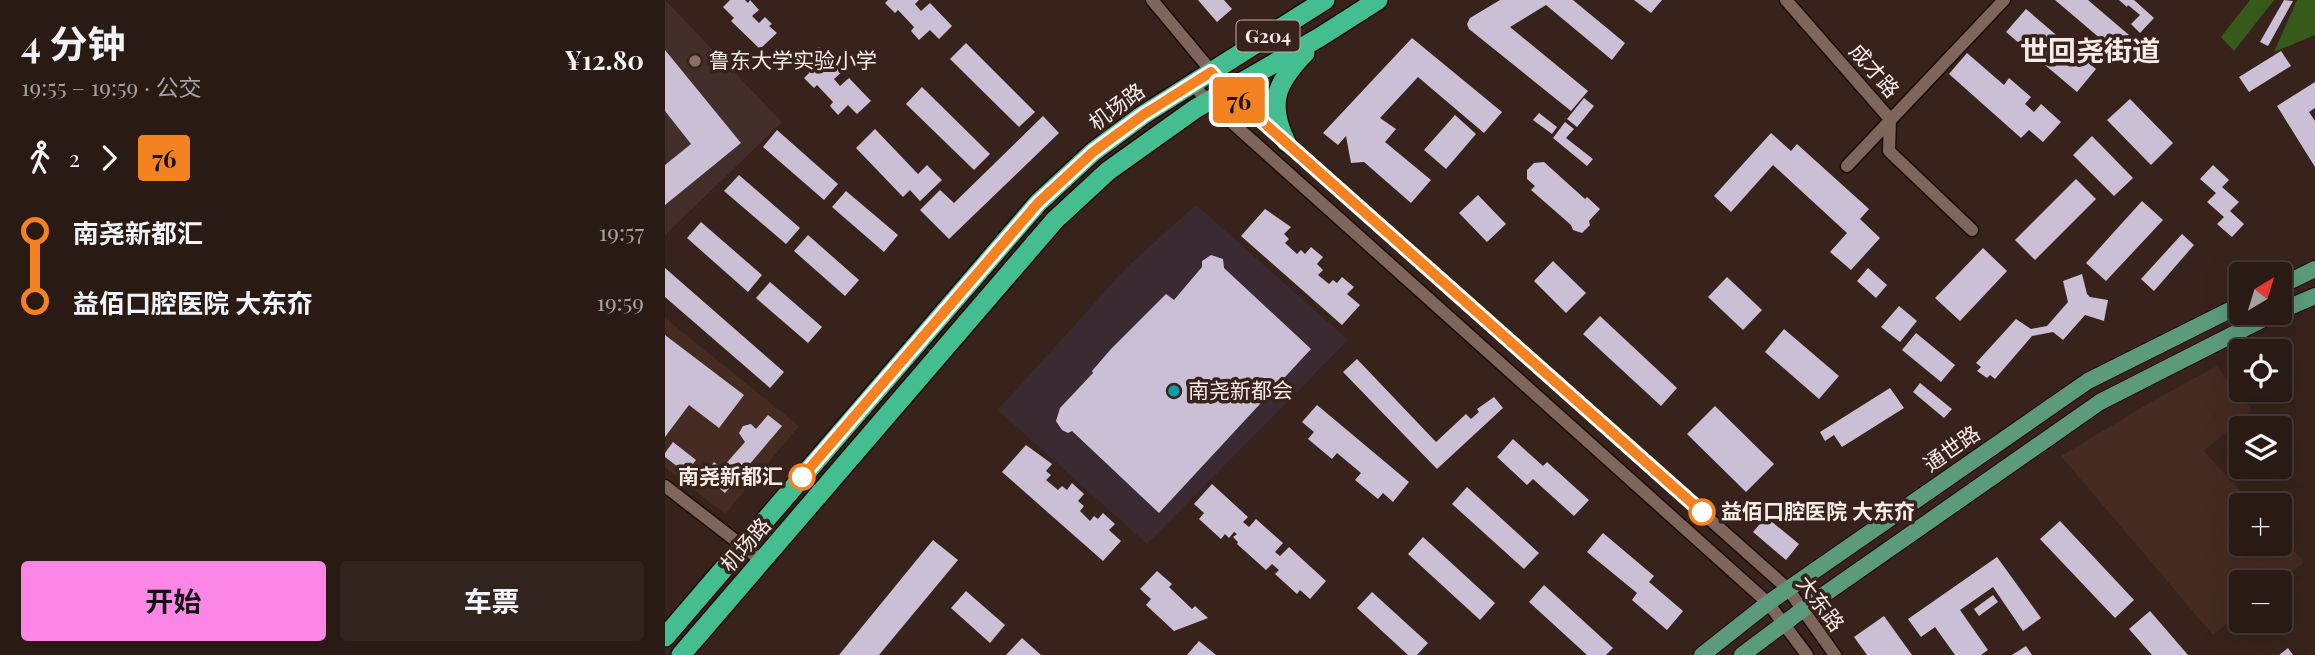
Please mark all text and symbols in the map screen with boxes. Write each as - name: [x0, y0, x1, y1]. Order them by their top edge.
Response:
- text: 4 分钟: [21, 17, 126, 68]
- road number: G204: [1237, 20, 1299, 52]
- district label: 世回尧街道: [2020, 31, 2160, 68]
- street label: 成才路: [1844, 37, 1907, 103]
- text: ¥12.80: [564, 42, 644, 77]
- place label: 鲁东大学实验小学: [709, 45, 877, 73]
- marker: 鲁东大学实验小学: [687, 53, 703, 69]
- text: 19:55 – 19:59 · 公交: [21, 71, 202, 102]
- street label: 机场路: [1082, 76, 1150, 135]
- line badge: 76: [1207, 77, 1271, 123]
- text: 76: [1227, 84, 1251, 116]
- icon: walk: [21, 139, 59, 177]
- icon: forward: [90, 139, 128, 177]
- text: 2: [69, 142, 80, 173]
- text: 76: [152, 142, 176, 174]
- text: 南尧新都汇: [73, 215, 203, 250]
- text: 19:57: [599, 216, 644, 247]
- north arrow: [2229, 262, 2293, 326]
- map controls: [2229, 262, 2292, 633]
- text: 益佰口腔医院 大东夼: [73, 285, 313, 320]
- text: 19:59: [596, 286, 644, 317]
- button: locate: [2229, 339, 2292, 402]
- place label: 南尧新都会: [1188, 375, 1293, 403]
- marker: 南尧新都会: [1166, 383, 1182, 399]
- button: layers: [2229, 416, 2292, 479]
- street label: 通世路: [1917, 418, 1985, 477]
- place label: 南尧新都汇: [678, 461, 783, 489]
- marker: 南尧新都汇: [789, 464, 815, 490]
- button: +: [2229, 493, 2292, 556]
- place label: 益佰口腔医院 大东夼: [1721, 496, 1915, 524]
- marker: 益佰口腔医院 大东夼: [1689, 499, 1715, 525]
- street label: 机场路: [713, 511, 776, 577]
- button: 开始: [21, 561, 326, 641]
- button: 车票: [340, 561, 644, 641]
- street label: 大东路: [1791, 569, 1852, 636]
- button: −: [2229, 570, 2292, 633]

